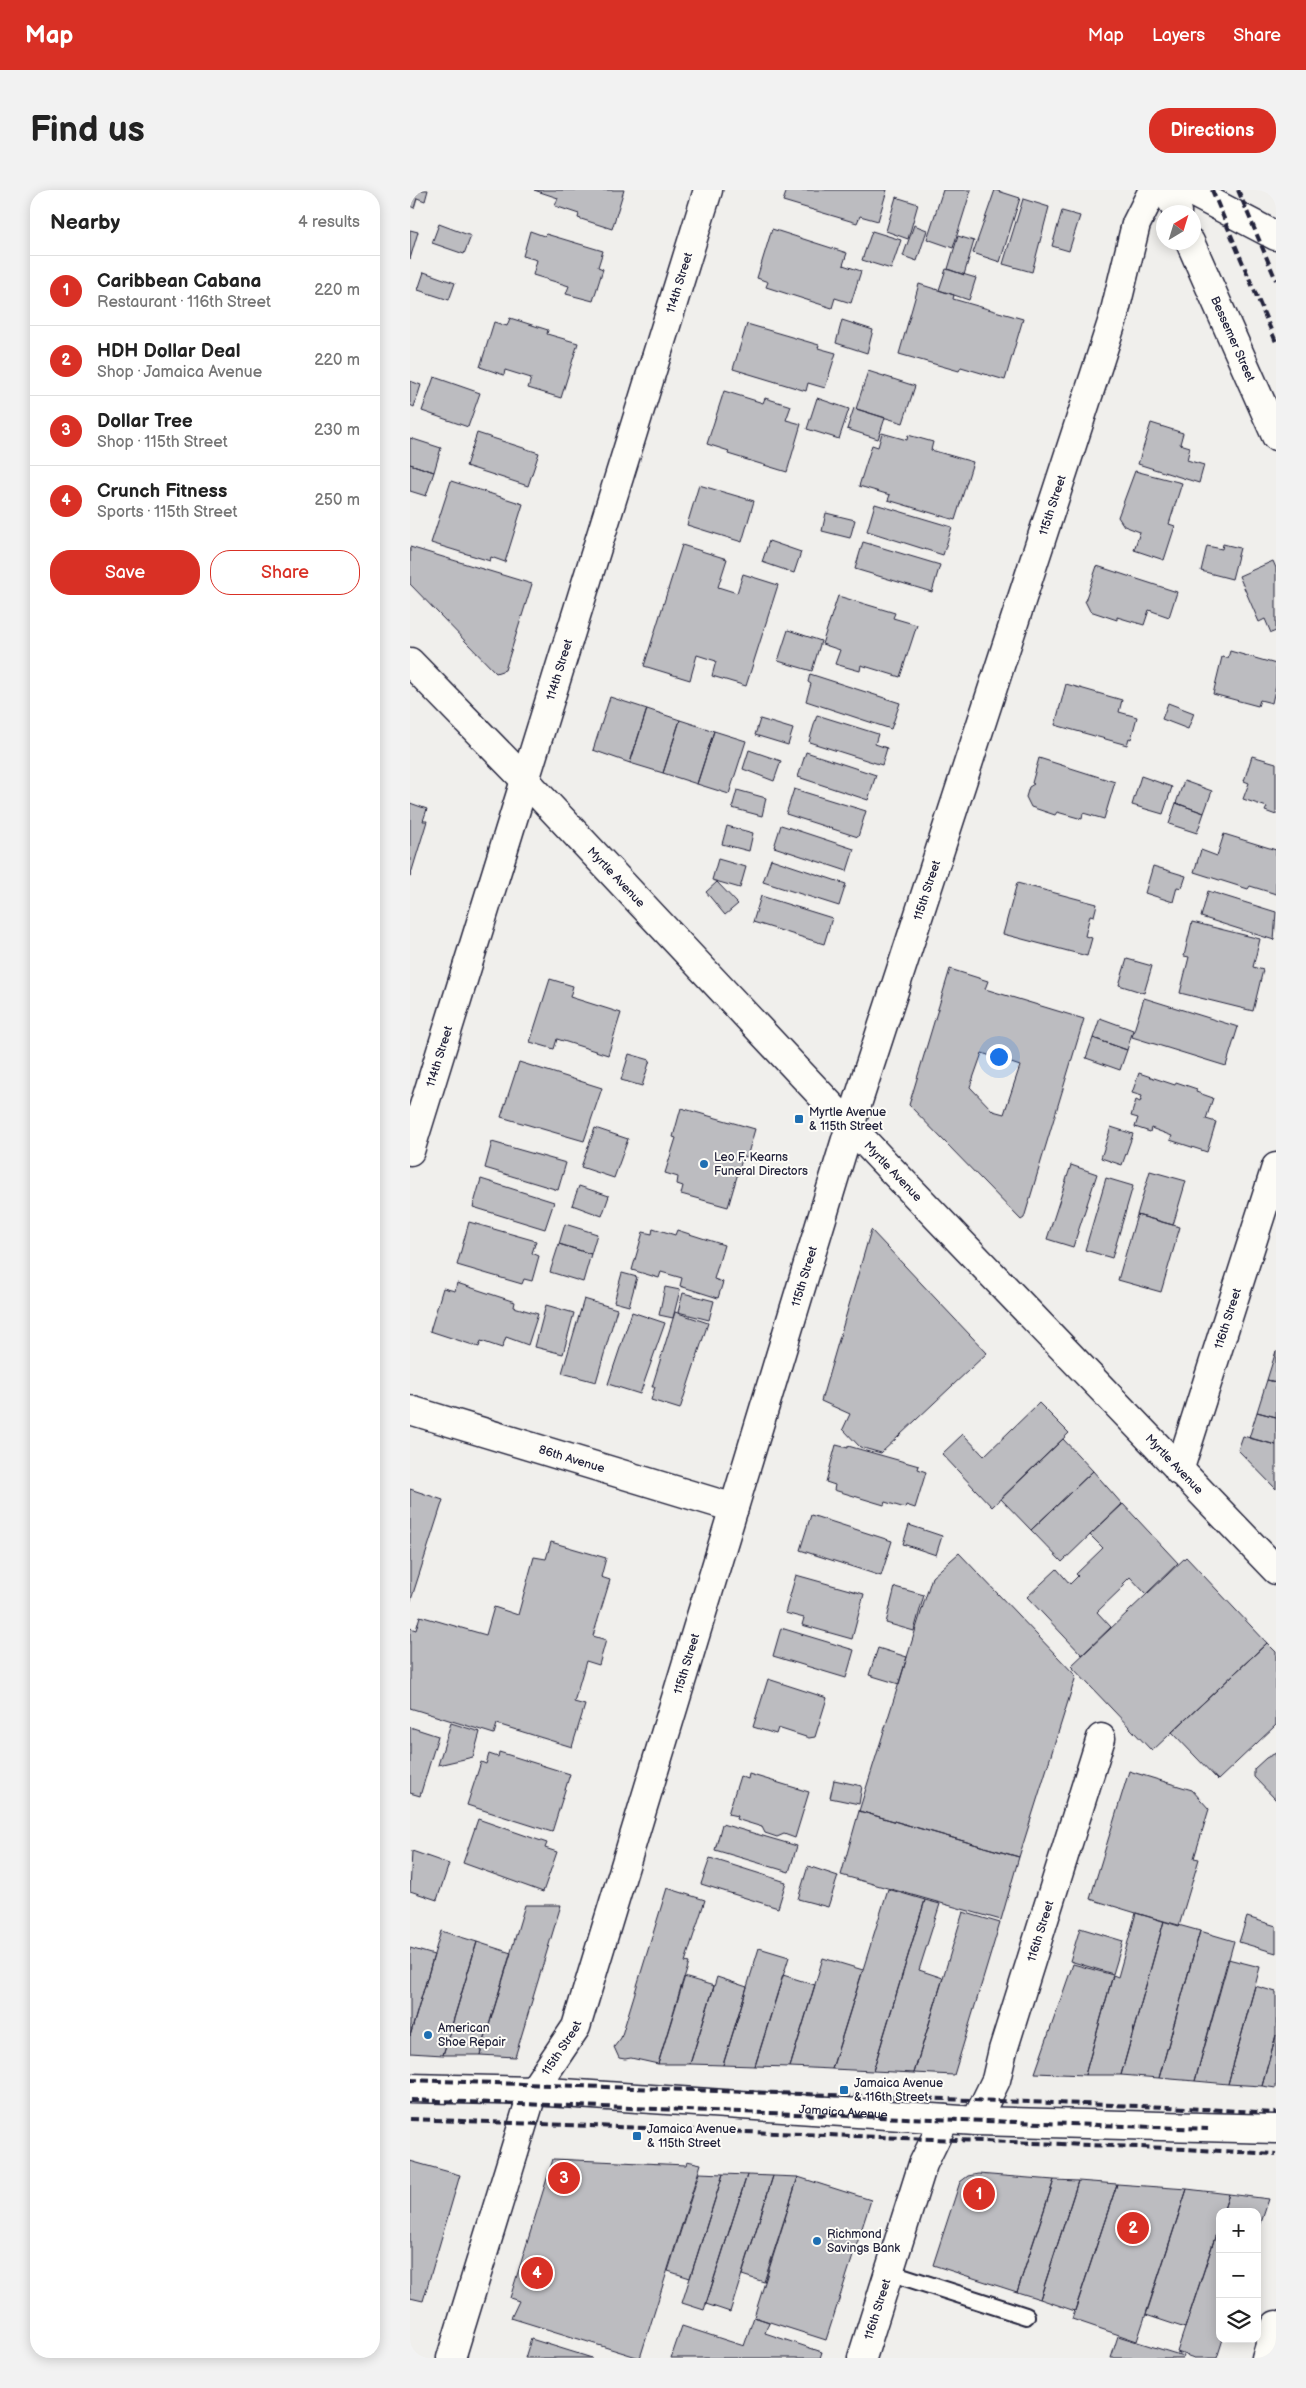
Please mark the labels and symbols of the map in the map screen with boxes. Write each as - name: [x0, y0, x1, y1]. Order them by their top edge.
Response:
- north arrow: [1156, 205, 1201, 250]
- street label: 114th Street: [663, 250, 696, 315]
- street label: Bessemer Street: [1207, 294, 1258, 384]
- street label: 115th Street: [1036, 473, 1070, 537]
- street label: 114th Street: [543, 637, 576, 702]
- street label: Myrtle Avenue: [584, 844, 648, 911]
- street label: 115th Street: [910, 858, 944, 923]
- street label: 114th Street: [423, 1024, 456, 1089]
- your location: [986, 1044, 1012, 1070]
- place label: Myrtle Avenue & 115th Street: [809, 1105, 886, 1134]
- marker: Myrtle Avenue & 115th Street: [793, 1113, 805, 1125]
- street label: Myrtle Avenue: [861, 1139, 925, 1205]
- place label: Leo F. Kearns Funeral Directors: [714, 1150, 808, 1179]
- marker: Leo F. Kearns Funeral Directors: [698, 1158, 710, 1170]
- street label: 115th Street: [788, 1244, 821, 1309]
- street label: 116th Street: [1211, 1286, 1245, 1351]
- street label: Myrtle Avenue: [1142, 1431, 1206, 1498]
- street label: 86th Avenue: [537, 1442, 606, 1476]
- street label: 115th Street: [671, 1632, 703, 1696]
- street label: 116th Street: [1024, 1899, 1057, 1964]
- street label: 115th Street: [539, 2019, 585, 2079]
- place label: American Shoe Repair: [438, 2021, 506, 2050]
- marker: American Shoe Repair: [422, 2029, 434, 2041]
- place label: Jamaica Avenue & 116th Street: [854, 2076, 943, 2105]
- marker: Jamaica Avenue & 116th Street: [838, 2084, 850, 2096]
- street label: Jamaica Avenue: [798, 2102, 888, 2123]
- place label: Jamaica Avenue & 115th Street: [647, 2122, 736, 2151]
- marker: Jamaica Avenue & 115th Street: [631, 2130, 643, 2142]
- pin: 3: [548, 2159, 580, 2197]
- pin: 1: [963, 2175, 995, 2213]
- pin: 2: [1117, 2209, 1149, 2247]
- place label: Richmond Savings Bank: [827, 2227, 900, 2256]
- marker: Richmond Savings Bank: [811, 2235, 823, 2247]
- pin: 4: [521, 2254, 553, 2292]
- street label: 116th Street: [861, 2277, 894, 2342]

